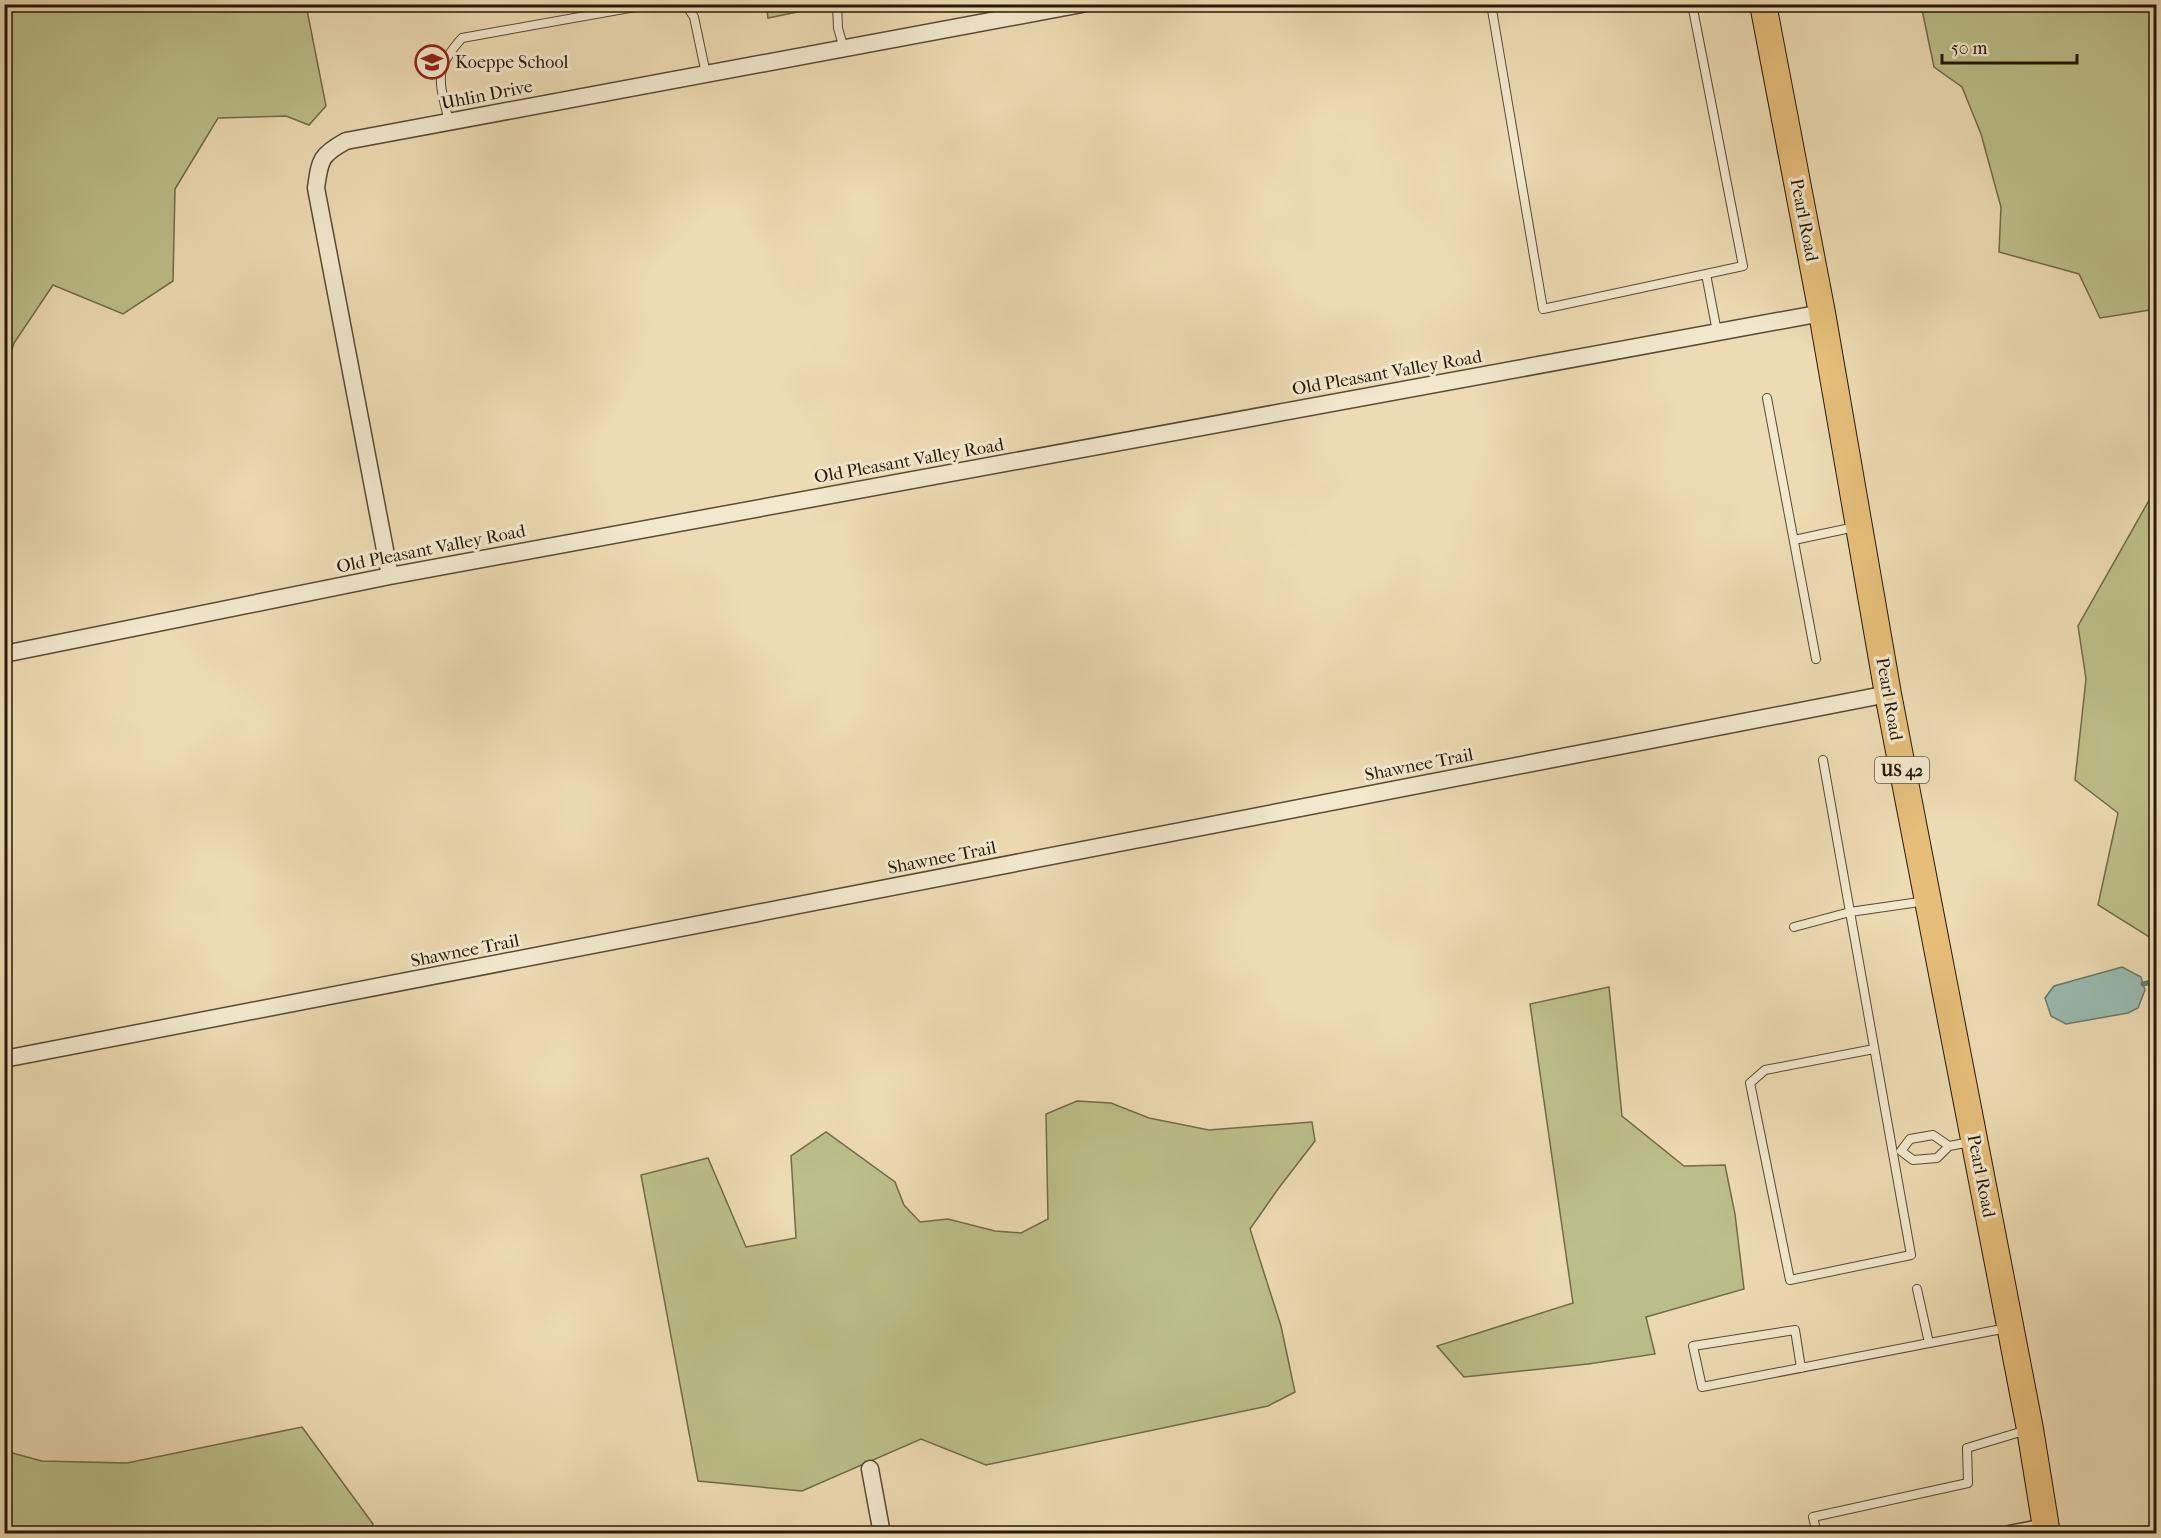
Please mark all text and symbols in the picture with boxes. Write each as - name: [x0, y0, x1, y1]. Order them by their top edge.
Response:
- scale bar: [1942, 27, 2077, 65]
- text: 50 m: [1951, 38, 1988, 59]
- school or university icon: Koeppe School: [414, 44, 450, 80]
- place label: Koeppe School: [455, 52, 568, 73]
- street label: Uhlin Drive: [440, 76, 535, 114]
- street label: Pearl Road: [1786, 177, 1822, 263]
- street label: Old Pleasant Valley Road: [1291, 346, 1484, 400]
- street label: Old Pleasant Valley Road: [813, 434, 1006, 488]
- street label: Old Pleasant Valley Road: [335, 520, 528, 578]
- street label: Pearl Road: [1871, 656, 1907, 742]
- street label: Shawnee Trail: [1363, 744, 1475, 786]
- road number: US 42: [1875, 757, 1929, 783]
- street label: Shawnee Trail: [886, 837, 998, 879]
- street label: Shawnee Trail: [409, 930, 521, 972]
- street label: Pearl Road: [1963, 1133, 1999, 1219]

